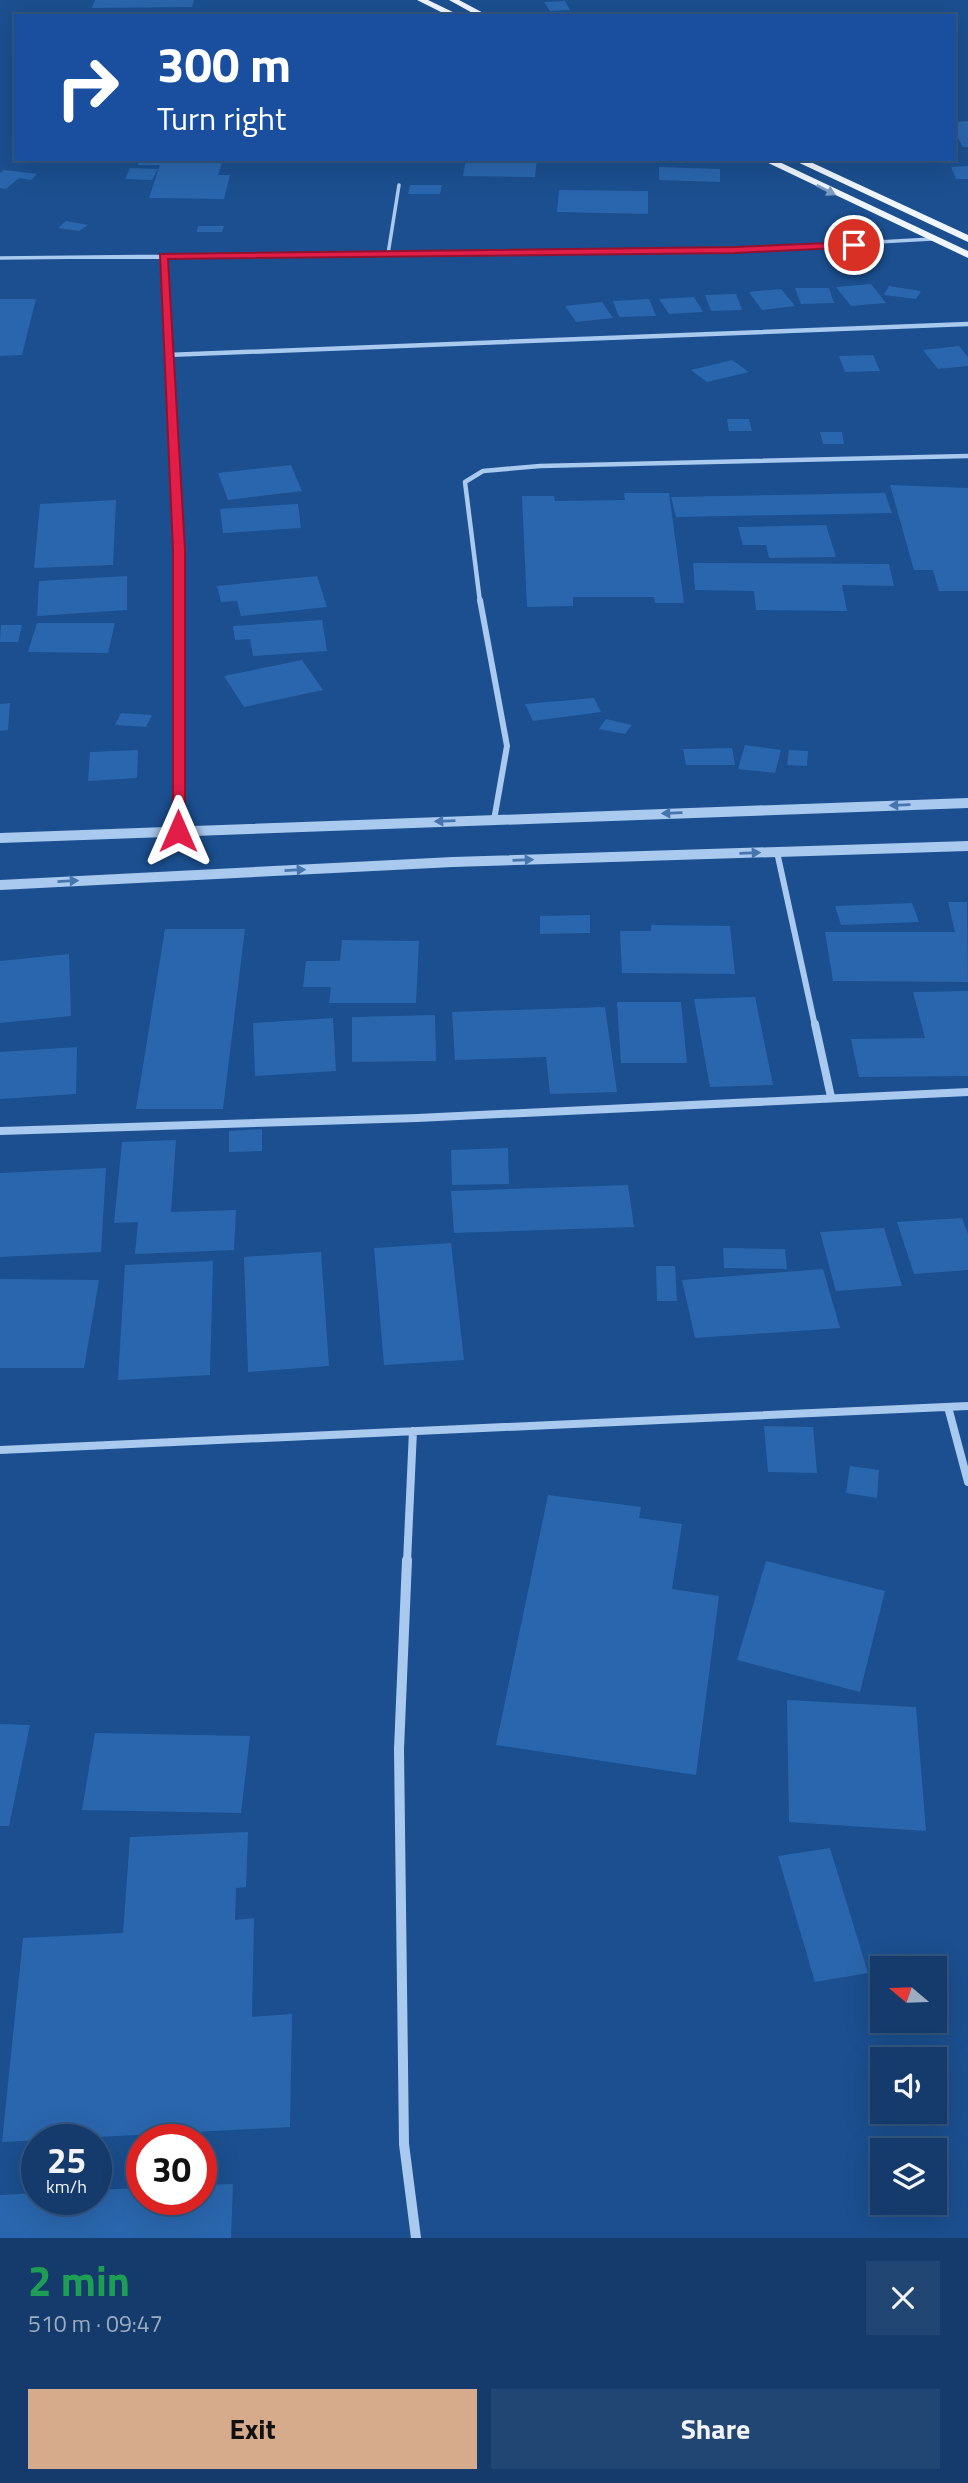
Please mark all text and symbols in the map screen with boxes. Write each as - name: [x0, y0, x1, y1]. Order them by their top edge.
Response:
- text: 300 m: [157, 26, 291, 101]
- icon: right: [42, 42, 133, 133]
- text: Turn right: [157, 94, 286, 142]
- one-way arrow: [816, 184, 836, 195]
- pin: [824, 215, 884, 275]
- icon: arrive: [835, 226, 873, 264]
- position arrow: [141, 794, 215, 868]
- one-way arrow: [889, 799, 911, 811]
- one-way arrow: [661, 807, 683, 819]
- one-way arrow: [434, 816, 456, 827]
- one-way arrow: [739, 847, 761, 858]
- one-way arrow: [512, 854, 534, 866]
- one-way arrow: [285, 864, 307, 875]
- one-way arrow: [57, 876, 79, 887]
- north arrow: [870, 1956, 947, 2034]
- map controls: [870, 1956, 947, 2215]
- button: sound: [870, 2047, 947, 2124]
- speed limit sign: 30: [126, 2124, 217, 2215]
- text: 25: [47, 2133, 86, 2187]
- button: layers: [870, 2138, 947, 2215]
- text: km/h: [46, 2173, 87, 2200]
- text: 2 min: [28, 2248, 130, 2312]
- button: close: [866, 2261, 940, 2335]
- text: 510 m · 09:47: [28, 2306, 163, 2341]
- button: Exit: [28, 2389, 477, 2469]
- button: Share: [491, 2389, 940, 2469]

